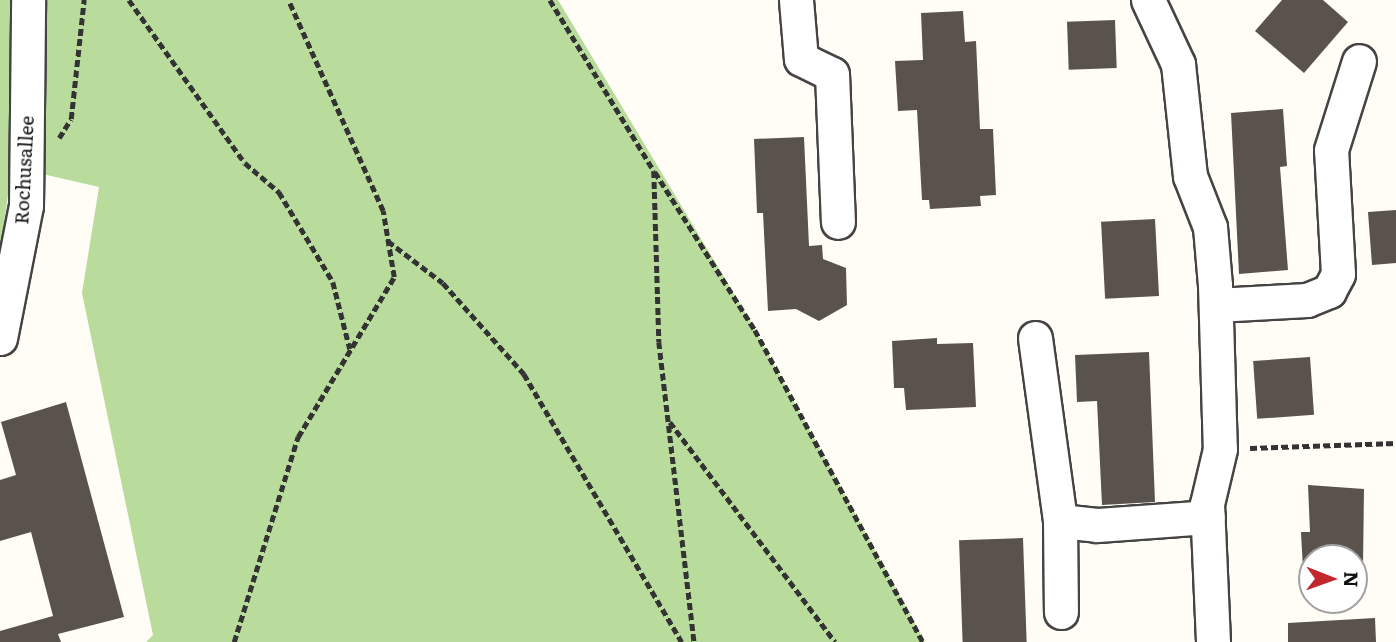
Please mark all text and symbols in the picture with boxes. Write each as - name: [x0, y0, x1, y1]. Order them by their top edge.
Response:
- street label: Rochusallee: [10, 115, 38, 225]
- north arrow: [1298, 544, 1368, 614]
- text: N: [1338, 571, 1366, 588]

